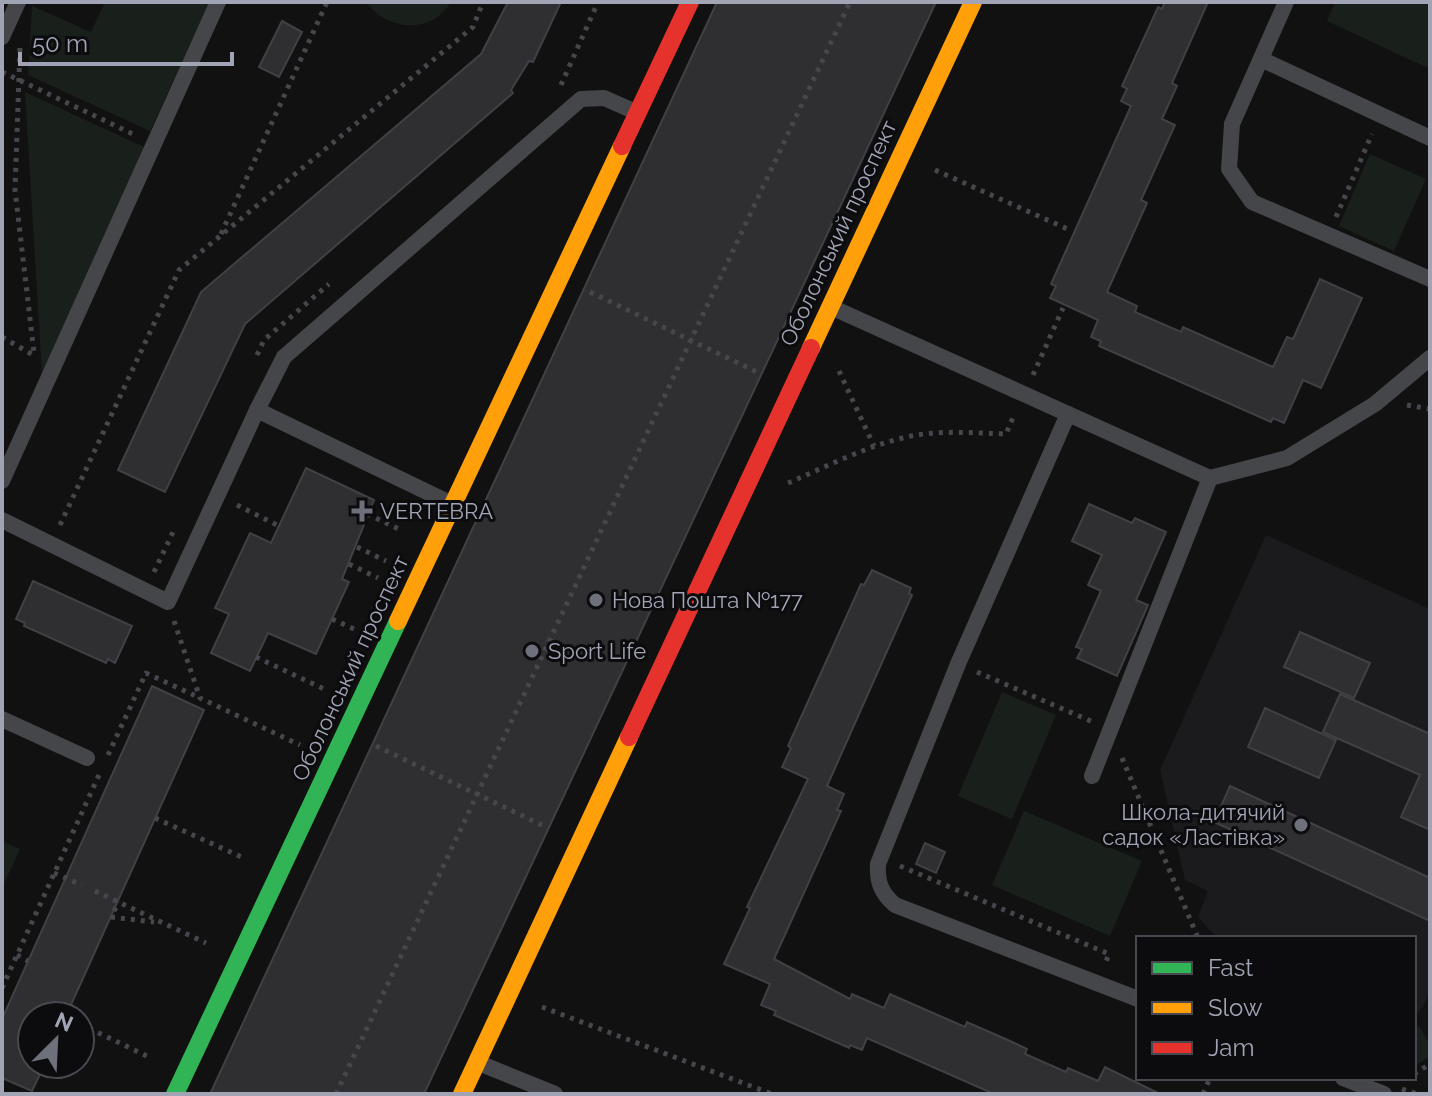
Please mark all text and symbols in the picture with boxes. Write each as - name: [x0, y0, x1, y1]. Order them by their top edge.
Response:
- scale bar: [20, 16, 232, 66]
- text: 50 m: [32, 29, 88, 58]
- street label: Оболонський проспект: [774, 116, 902, 350]
- place label: VERTEBRA: [380, 498, 493, 524]
- marker: VERTEBRA: [351, 500, 373, 522]
- street label: Оболонський проспект: [286, 551, 414, 785]
- place label: Нова Пошта №177: [612, 587, 803, 613]
- marker: Нова Пошта №177: [587, 591, 605, 609]
- place label: Sport Life: [548, 638, 646, 664]
- marker: Sport Life: [523, 642, 541, 660]
- place label: Школа-дитячий садок «Ластівка»: [1102, 799, 1285, 850]
- marker: Школа-дитячий садок «Ластівка»: [1292, 816, 1310, 834]
- legend: [1136, 936, 1416, 1080]
- text: Fast: [1208, 953, 1253, 982]
- text: Slow: [1208, 993, 1263, 1022]
- north arrow: [16, 1000, 96, 1080]
- text: N: [51, 1006, 77, 1037]
- text: Jam: [1208, 1033, 1254, 1062]

